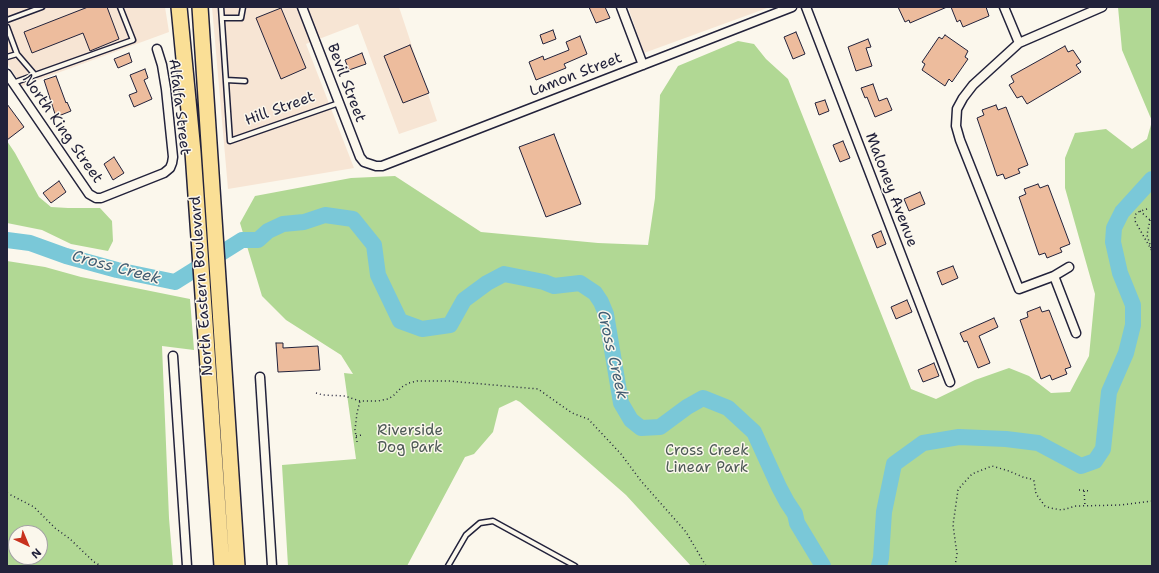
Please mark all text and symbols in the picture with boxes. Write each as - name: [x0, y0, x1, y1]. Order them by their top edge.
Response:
- street label: Bevil Street: [323, 41, 369, 125]
- street label: Lamon Street: [527, 49, 625, 101]
- street label: Alfalfa Street: [164, 58, 194, 156]
- street label: North King Street: [18, 71, 106, 187]
- street label: Hill Street: [243, 88, 317, 130]
- street label: Maloney Avenue: [861, 130, 921, 250]
- street label: North Eastern Boulevard: [187, 195, 217, 377]
- water label: Cross Creek: [70, 247, 162, 289]
- water label: Cross Creek: [592, 309, 632, 401]
- park label: Riverside Dog Park: [377, 422, 443, 457]
- park label: Cross Creek Linear Park: [665, 442, 749, 477]
- north arrow: [8, 525, 48, 565]
- text: N: [28, 545, 44, 562]

